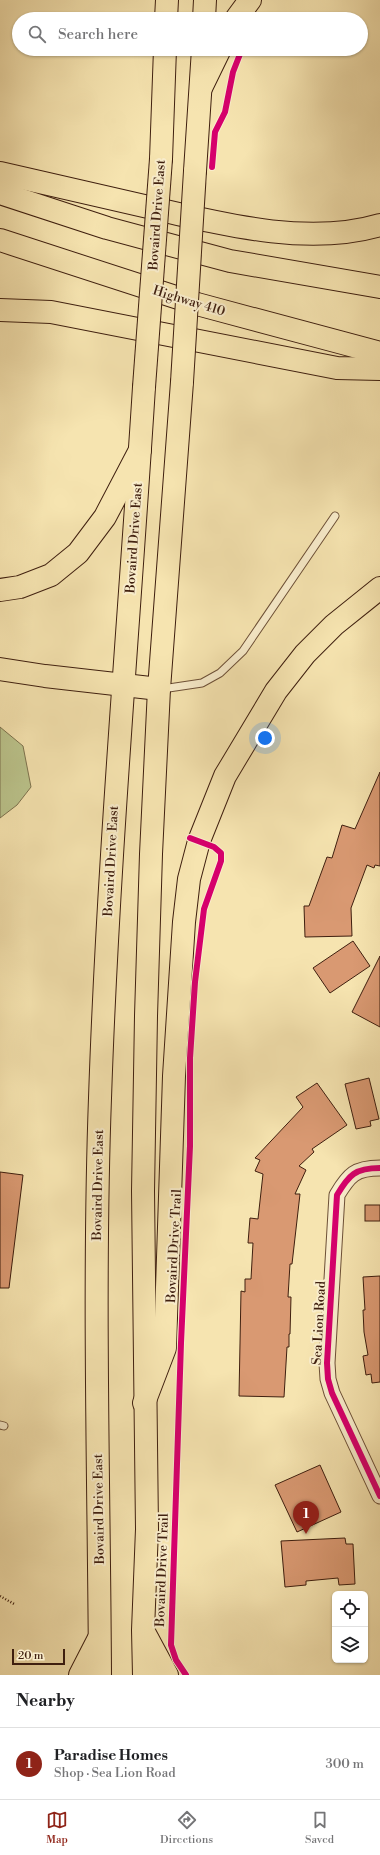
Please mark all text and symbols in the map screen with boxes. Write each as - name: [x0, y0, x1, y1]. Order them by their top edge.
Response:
- search box: [12, 12, 368, 56]
- icon: search: [26, 23, 48, 45]
- text: Search here: [58, 25, 138, 44]
- street label: Bovaird Drive East: [145, 159, 169, 272]
- street label: Highway 410: [151, 282, 228, 320]
- street label: Bovaird Drive East: [122, 482, 146, 595]
- your location: [255, 728, 275, 748]
- street label: Bovaird Drive East: [100, 805, 122, 918]
- street label: Bovaird Drive East: [89, 1129, 107, 1242]
- street label: Bovaird Drive Trail: [163, 1189, 185, 1304]
- street label: Sea Lion Road: [309, 1280, 329, 1365]
- street label: Bovaird Drive East: [90, 1453, 108, 1566]
- pin: 1: [293, 1501, 319, 1534]
- street label: Bovaird Drive Trail: [152, 1513, 172, 1628]
- map controls: [332, 1591, 368, 1663]
- button: locate: [332, 1591, 368, 1627]
- button: layers: [332, 1627, 368, 1663]
- scale bar: [12, 1647, 65, 1666]
- text: 20 m: [18, 1649, 43, 1663]
- text: Nearby: [16, 1690, 75, 1712]
- text: Paradise Homes: [54, 1746, 168, 1765]
- text: 1: [26, 1756, 32, 1772]
- text: 300 m: [326, 1756, 364, 1772]
- text: Shop · Sea Lion Road: [54, 1765, 176, 1781]
- tab: Map: [46, 1809, 68, 1847]
- tab: Directions: [160, 1809, 213, 1847]
- tab: Saved: [305, 1809, 334, 1847]

